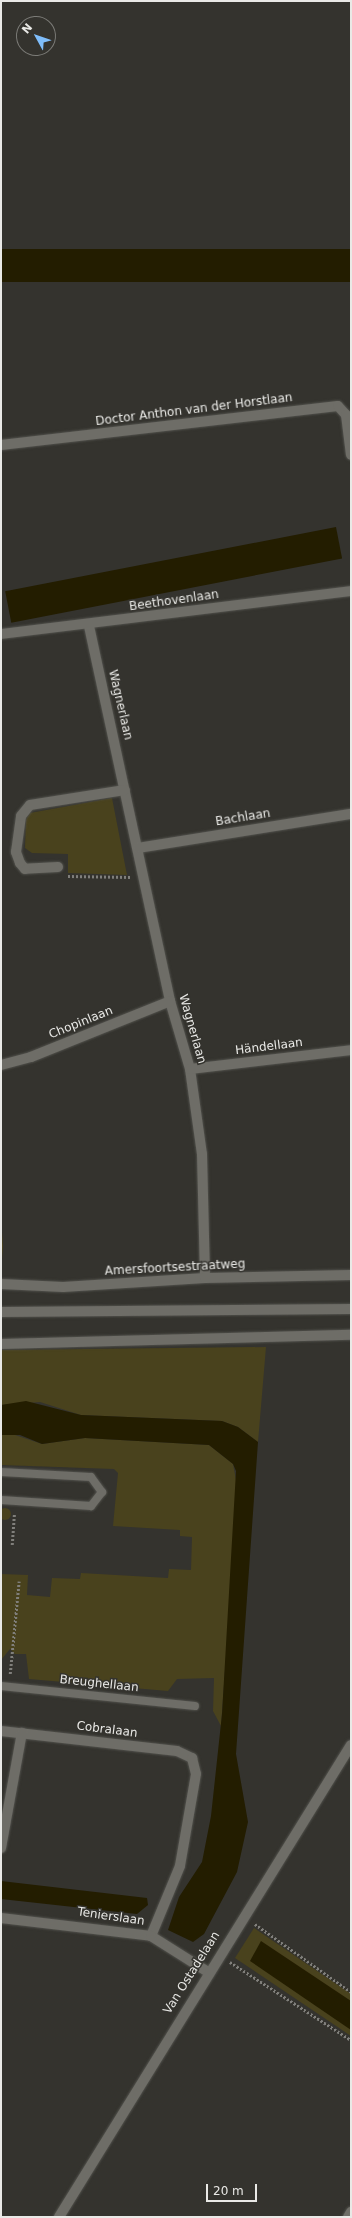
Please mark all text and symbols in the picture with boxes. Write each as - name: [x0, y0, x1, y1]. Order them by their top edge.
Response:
- north arrow: [16, 16, 56, 56]
- text: N: [19, 21, 35, 36]
- street label: Doctor Anthon van der Horstlaan: [95, 391, 293, 429]
- street label: Beethovenlaan: [128, 588, 220, 614]
- street label: Wagnerlaan: [105, 668, 135, 742]
- street label: Bachlaan: [214, 807, 272, 829]
- street label: Wagnerlaan: [175, 993, 209, 1065]
- street label: Chopinlaan: [47, 1004, 115, 1042]
- street label: Händellaan: [234, 1036, 304, 1058]
- street label: Amersfoortsestraatweg: [104, 1257, 246, 1279]
- street label: Breughellaan: [59, 1673, 139, 1695]
- street label: Cobralaan: [76, 1719, 138, 1741]
- street label: Tenierslaan: [76, 1905, 146, 1929]
- street label: Van Ostadelaan: [161, 1929, 223, 2017]
- scale bar: [208, 2176, 259, 2202]
- text: 20 m: [213, 2184, 244, 2198]

